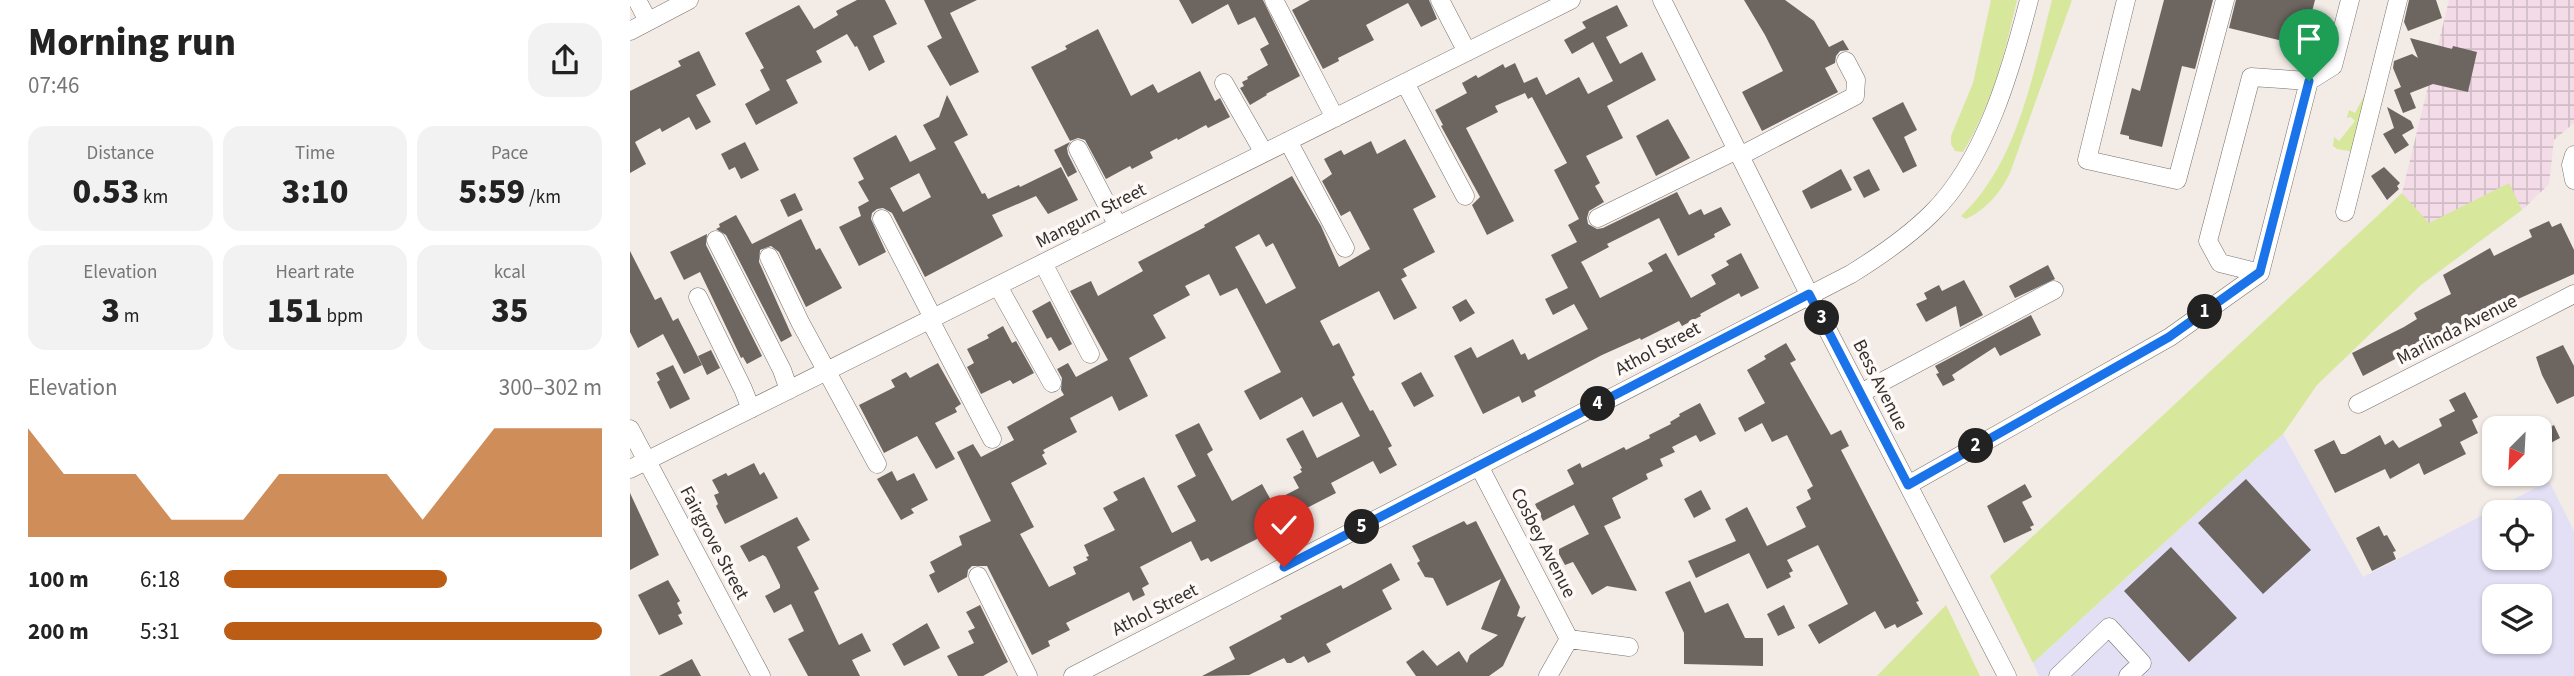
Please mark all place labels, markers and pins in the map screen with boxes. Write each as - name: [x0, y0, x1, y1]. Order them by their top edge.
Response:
- pin: [2279, 9, 2339, 81]
- pin: 1: [2188, 294, 2222, 330]
- pin: 3: [1804, 300, 1840, 336]
- pin: 4: [1580, 386, 1616, 422]
- pin: 2: [1958, 428, 1994, 464]
- pin: [1254, 495, 1314, 567]
- pin: 5: [1344, 510, 1380, 544]

